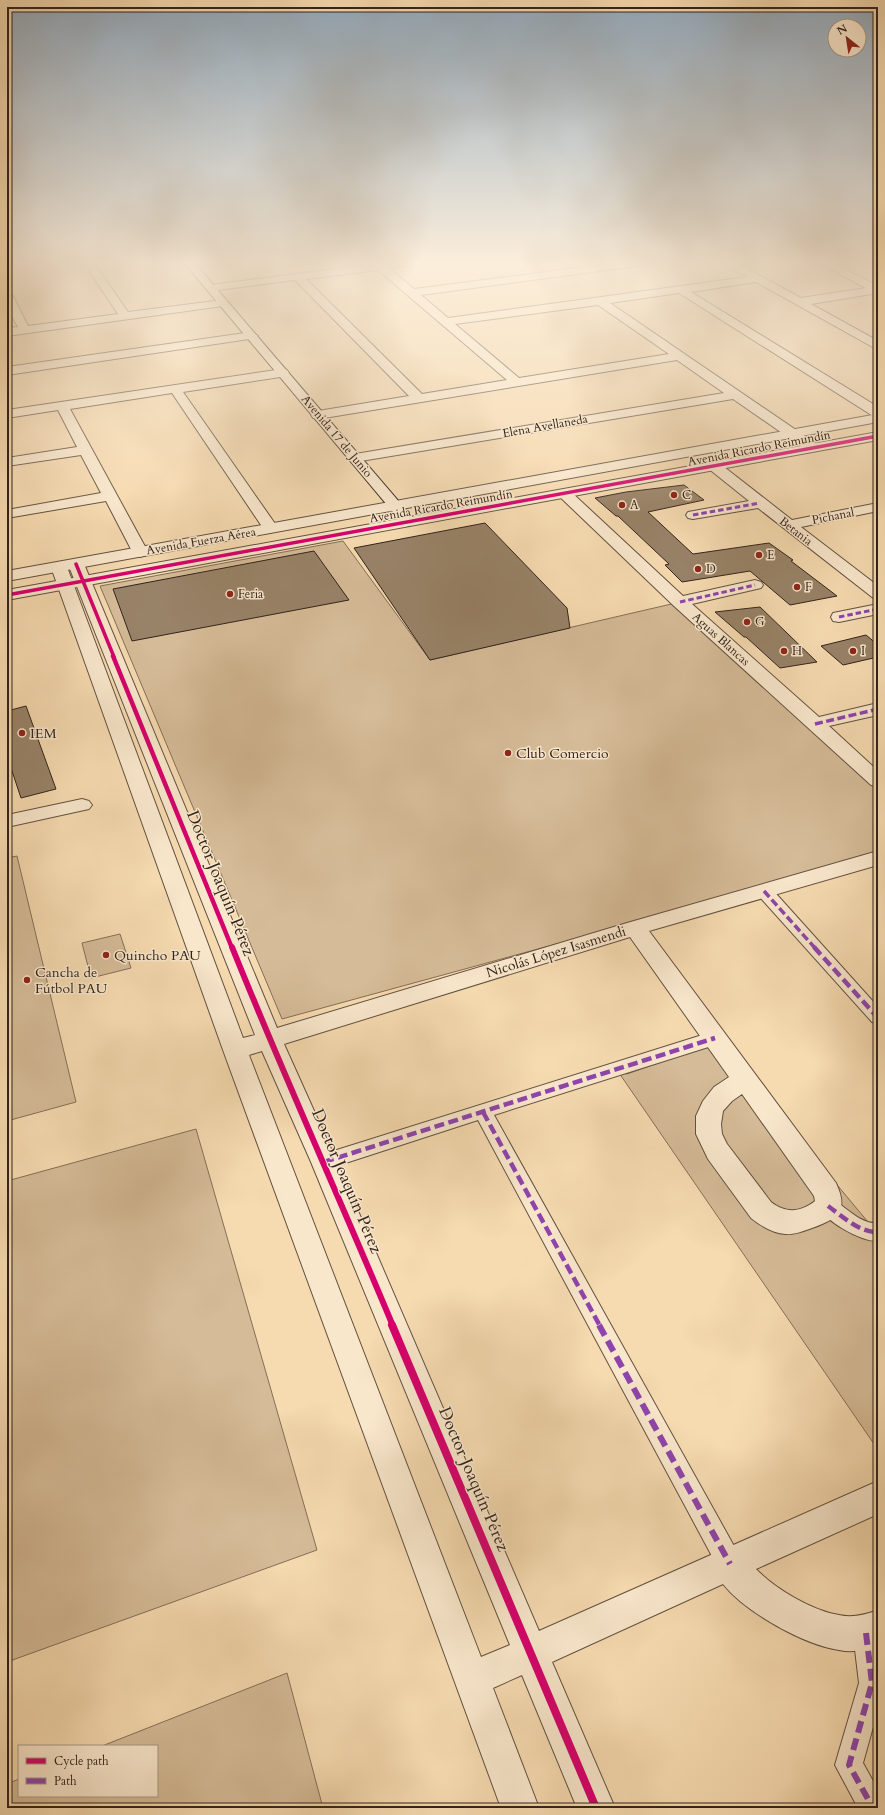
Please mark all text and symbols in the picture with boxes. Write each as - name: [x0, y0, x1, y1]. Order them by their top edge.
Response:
- north arrow: [827, 18, 867, 58]
- text: N: [834, 21, 851, 39]
- street label: Avenida 17 de Junio: [298, 391, 377, 481]
- street label: Elena Avellaneda: [501, 410, 590, 441]
- street label: Avenida Ricardo Reimundín: [686, 426, 832, 470]
- street label: Avenida Ricardo Reimundín: [368, 485, 514, 526]
- place label: C: [682, 487, 691, 503]
- marker: C: [669, 490, 679, 500]
- place label: A: [630, 497, 639, 513]
- marker: A: [617, 500, 627, 510]
- street label: Pichanal: [810, 504, 856, 528]
- street label: Betania: [776, 513, 817, 549]
- street label: Avenida Fuerza Aérea: [145, 523, 258, 559]
- place label: E: [767, 547, 774, 563]
- marker: E: [754, 550, 764, 560]
- place label: D: [706, 561, 716, 577]
- marker: D: [693, 564, 703, 574]
- place label: F: [805, 579, 812, 595]
- marker: F: [792, 582, 802, 592]
- place label: Feria: [238, 586, 264, 602]
- marker: Feria: [225, 589, 235, 599]
- street label: Aguas Blancas: [689, 609, 753, 669]
- place label: G: [755, 614, 765, 630]
- marker: G: [742, 617, 752, 627]
- place label: H: [792, 643, 802, 659]
- place label: I: [861, 643, 865, 659]
- marker: H: [779, 646, 789, 656]
- marker: I: [848, 646, 858, 656]
- place label: IEM: [30, 724, 57, 743]
- marker: IEM: [17, 728, 27, 738]
- place label: Club Comercio: [516, 744, 609, 763]
- marker: Club Comercio: [503, 748, 513, 758]
- street label: Doctor Joaquín Pérez: [181, 807, 261, 960]
- street label: Nicolás López Isasmendi: [484, 922, 628, 982]
- place label: Quincho PAU: [114, 946, 201, 965]
- marker: Quincho PAU: [101, 950, 111, 960]
- place label: Cancha de Fútbol PAU: [35, 963, 108, 998]
- marker: Cancha de Fútbol PAU: [22, 975, 32, 985]
- street label: Doctor Joaquín Pérez: [306, 1105, 388, 1257]
- street label: Doctor Joaquín Pérez: [433, 1403, 515, 1555]
- legend: [18, 1745, 158, 1797]
- text: Cycle path: [54, 1753, 109, 1769]
- text: Path: [54, 1773, 77, 1789]

